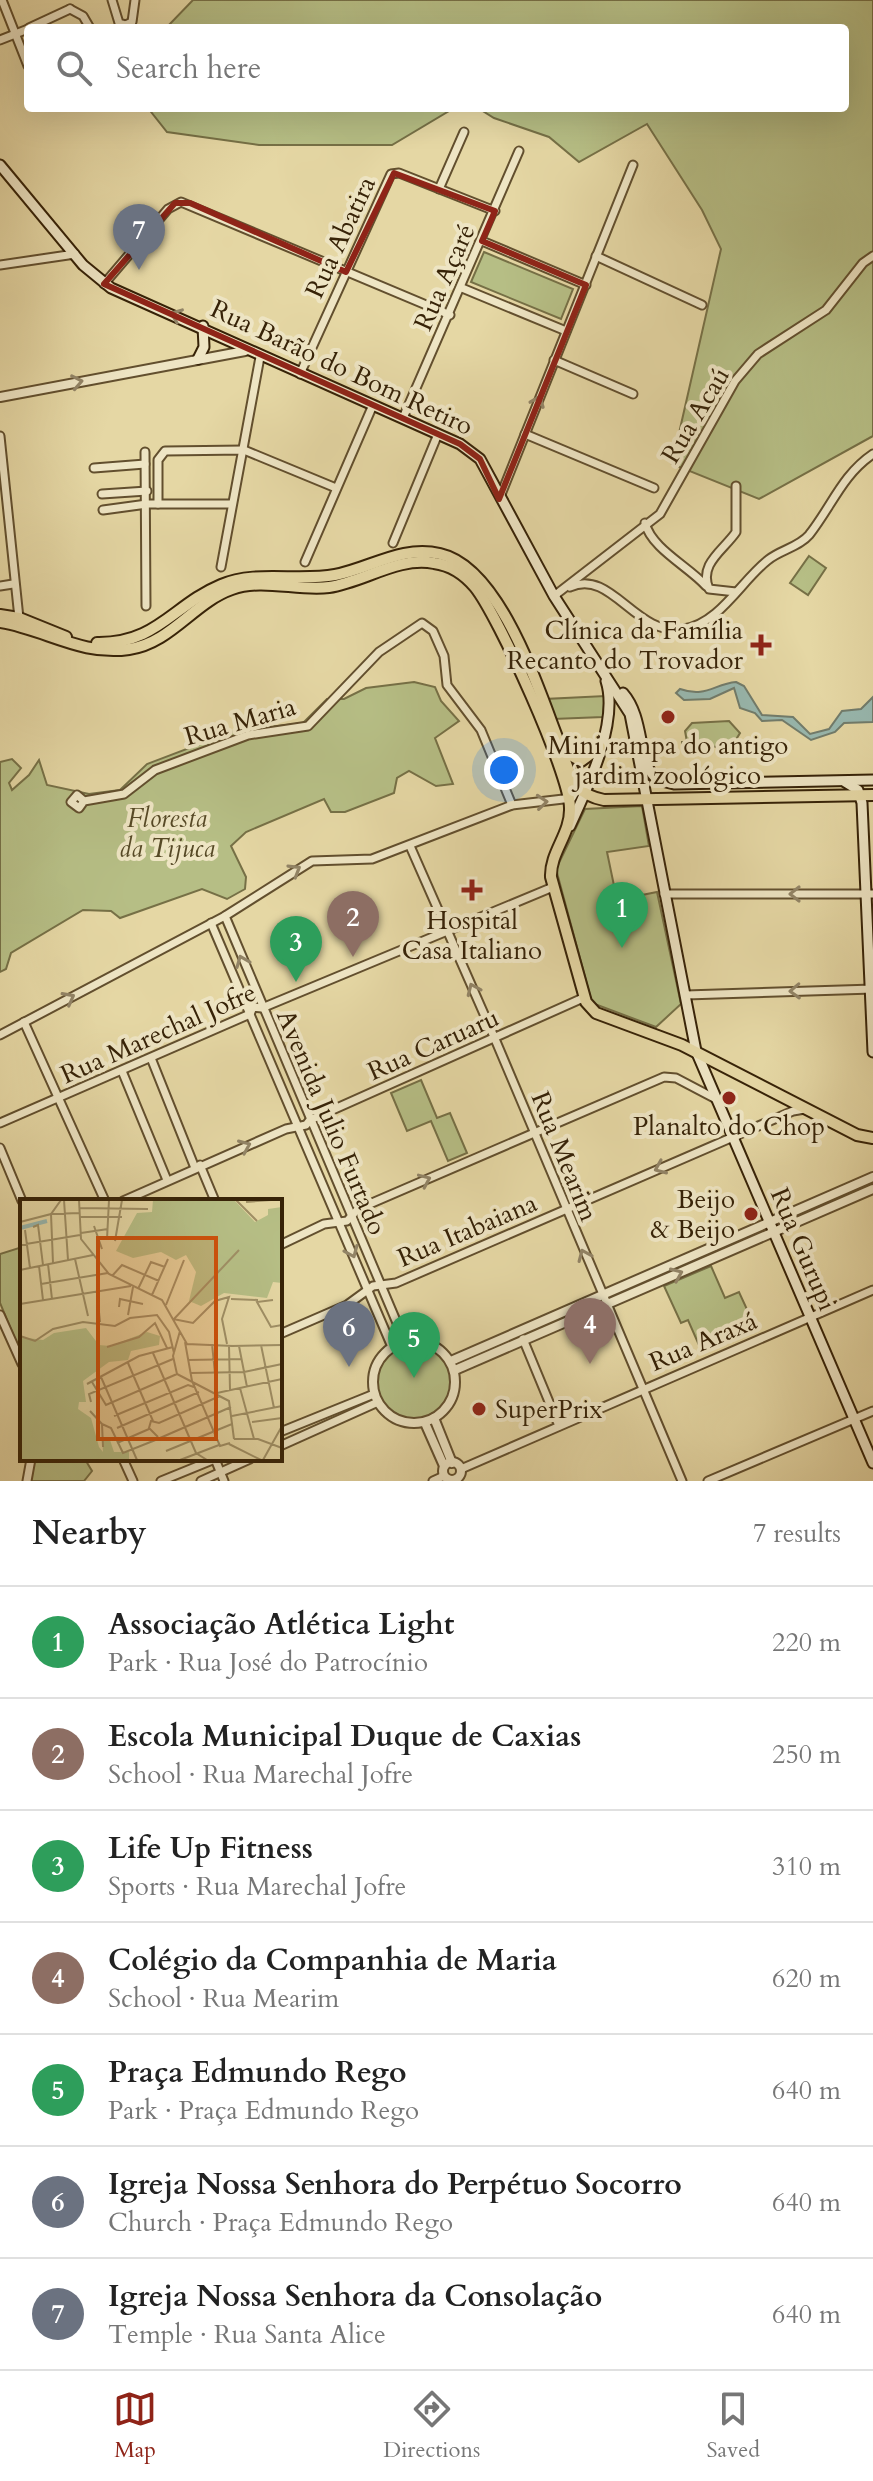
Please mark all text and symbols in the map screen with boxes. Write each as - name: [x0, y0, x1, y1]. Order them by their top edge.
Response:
- search box: [24, 24, 849, 112]
- icon: search: [52, 46, 96, 90]
- text: Search here: [116, 48, 261, 89]
- street label: Rua Abatira: [297, 171, 384, 304]
- pin: 7: [113, 204, 165, 270]
- street label: Rua Açaré: [405, 218, 484, 336]
- street label: Rua Barão do Bom Retiro: [205, 291, 479, 444]
- one-way arrow: [170, 309, 184, 325]
- street label: Rua Acaú: [653, 361, 738, 470]
- one-way arrow: [70, 375, 83, 392]
- one-way arrow: [528, 394, 545, 408]
- place label: Clínica da Família Recanto do Trovador: [507, 613, 744, 678]
- marker: Clínica da Família Recanto do Trovador: [750, 634, 772, 656]
- street label: Rua Maria: [180, 689, 300, 754]
- marker: Mini rampa do antigo jardim zoológico: [659, 708, 677, 726]
- place label: Mini rampa do antigo jardim zoológico: [548, 728, 788, 793]
- your location: [484, 750, 524, 790]
- one-way arrow: [536, 793, 549, 810]
- park label: Floresta da Tijuca: [119, 801, 215, 866]
- one-way arrow: [286, 864, 301, 880]
- marker: Hospital Casa Italiano: [461, 879, 483, 901]
- pin: 1: [596, 882, 648, 948]
- one-way arrow: [788, 885, 801, 903]
- pin: 2: [327, 891, 379, 957]
- place label: Hospital Casa Italiano: [402, 903, 542, 968]
- pin: 3: [270, 916, 322, 982]
- one-way arrow: [236, 955, 252, 969]
- street label: Rua Marechal Jofre: [55, 975, 261, 1092]
- one-way arrow: [467, 983, 483, 998]
- one-way arrow: [788, 983, 801, 1000]
- one-way arrow: [61, 993, 75, 1008]
- street label: Rua Caruaru: [362, 1000, 504, 1089]
- street label: Avenida Julio Furtado: [268, 1004, 395, 1240]
- street label: Rua Mearim: [523, 1086, 606, 1226]
- marker: Planalto do Chop: [720, 1089, 738, 1107]
- place label: Planalto do Chop: [633, 1109, 825, 1144]
- one-way arrow: [237, 1140, 251, 1156]
- one-way arrow: [654, 1159, 668, 1175]
- one-way arrow: [417, 1173, 431, 1189]
- place label: Beijo & Beijo: [651, 1182, 735, 1247]
- street label: Rua Gurupi: [762, 1182, 845, 1316]
- street label: Rua Itabaiana: [392, 1185, 542, 1276]
- inset map: [20, 1199, 282, 1461]
- marker: Beijo & Beijo: [742, 1205, 760, 1223]
- one-way arrow: [342, 1244, 358, 1258]
- one-way arrow: [578, 1249, 594, 1263]
- one-way arrow: [669, 1268, 683, 1284]
- pin: 4: [564, 1298, 616, 1364]
- pin: 6: [323, 1301, 375, 1367]
- street label: Rua Araxá: [644, 1303, 762, 1380]
- pin: 5: [388, 1312, 440, 1378]
- place label: SuperPrix: [495, 1392, 603, 1427]
- marker: SuperPrix: [470, 1400, 488, 1418]
- text: Nearby: [32, 1510, 147, 1556]
- text: 7 results: [753, 1516, 841, 1551]
- text: Associação Atlética Light: [108, 1604, 454, 1645]
- text: 1: [51, 1625, 65, 1660]
- text: 220 m: [772, 1625, 841, 1660]
- text: Park · Rua José do Patrocínio: [108, 1645, 428, 1680]
- text: Escola Municipal Duque de Caxias: [108, 1716, 581, 1757]
- text: 2: [51, 1737, 65, 1772]
- text: 250 m: [772, 1737, 841, 1772]
- text: School · Rua Marechal Jofre: [108, 1757, 413, 1792]
- text: Life Up Fitness: [108, 1828, 313, 1869]
- text: 3: [51, 1849, 65, 1884]
- text: 310 m: [772, 1849, 841, 1884]
- text: Sports · Rua Marechal Jofre: [108, 1869, 406, 1904]
- text: Colégio da Companhia de Maria: [108, 1940, 557, 1981]
- text: 4: [51, 1961, 65, 1996]
- text: 620 m: [772, 1961, 841, 1996]
- text: School · Rua Mearim: [108, 1981, 339, 2016]
- text: Praça Edmundo Rego: [108, 2052, 406, 2093]
- text: 5: [51, 2073, 65, 2108]
- text: 640 m: [772, 2073, 841, 2108]
- text: Park · Praça Edmundo Rego: [108, 2093, 419, 2128]
- text: Igreja Nossa Senhora do Perpétuo Socorro: [108, 2164, 682, 2205]
- text: 6: [51, 2185, 65, 2220]
- text: 640 m: [772, 2185, 841, 2220]
- text: Church · Praça Edmundo Rego: [108, 2205, 453, 2240]
- text: Igreja Nossa Senhora da Consolação: [108, 2276, 602, 2317]
- text: 7: [51, 2297, 65, 2332]
- text: 640 m: [772, 2297, 841, 2332]
- text: Temple · Rua Santa Alice: [108, 2317, 386, 2352]
- tab: Map: [113, 2387, 157, 2465]
- tab: Directions: [383, 2387, 480, 2465]
- tab: Saved: [707, 2387, 760, 2465]

